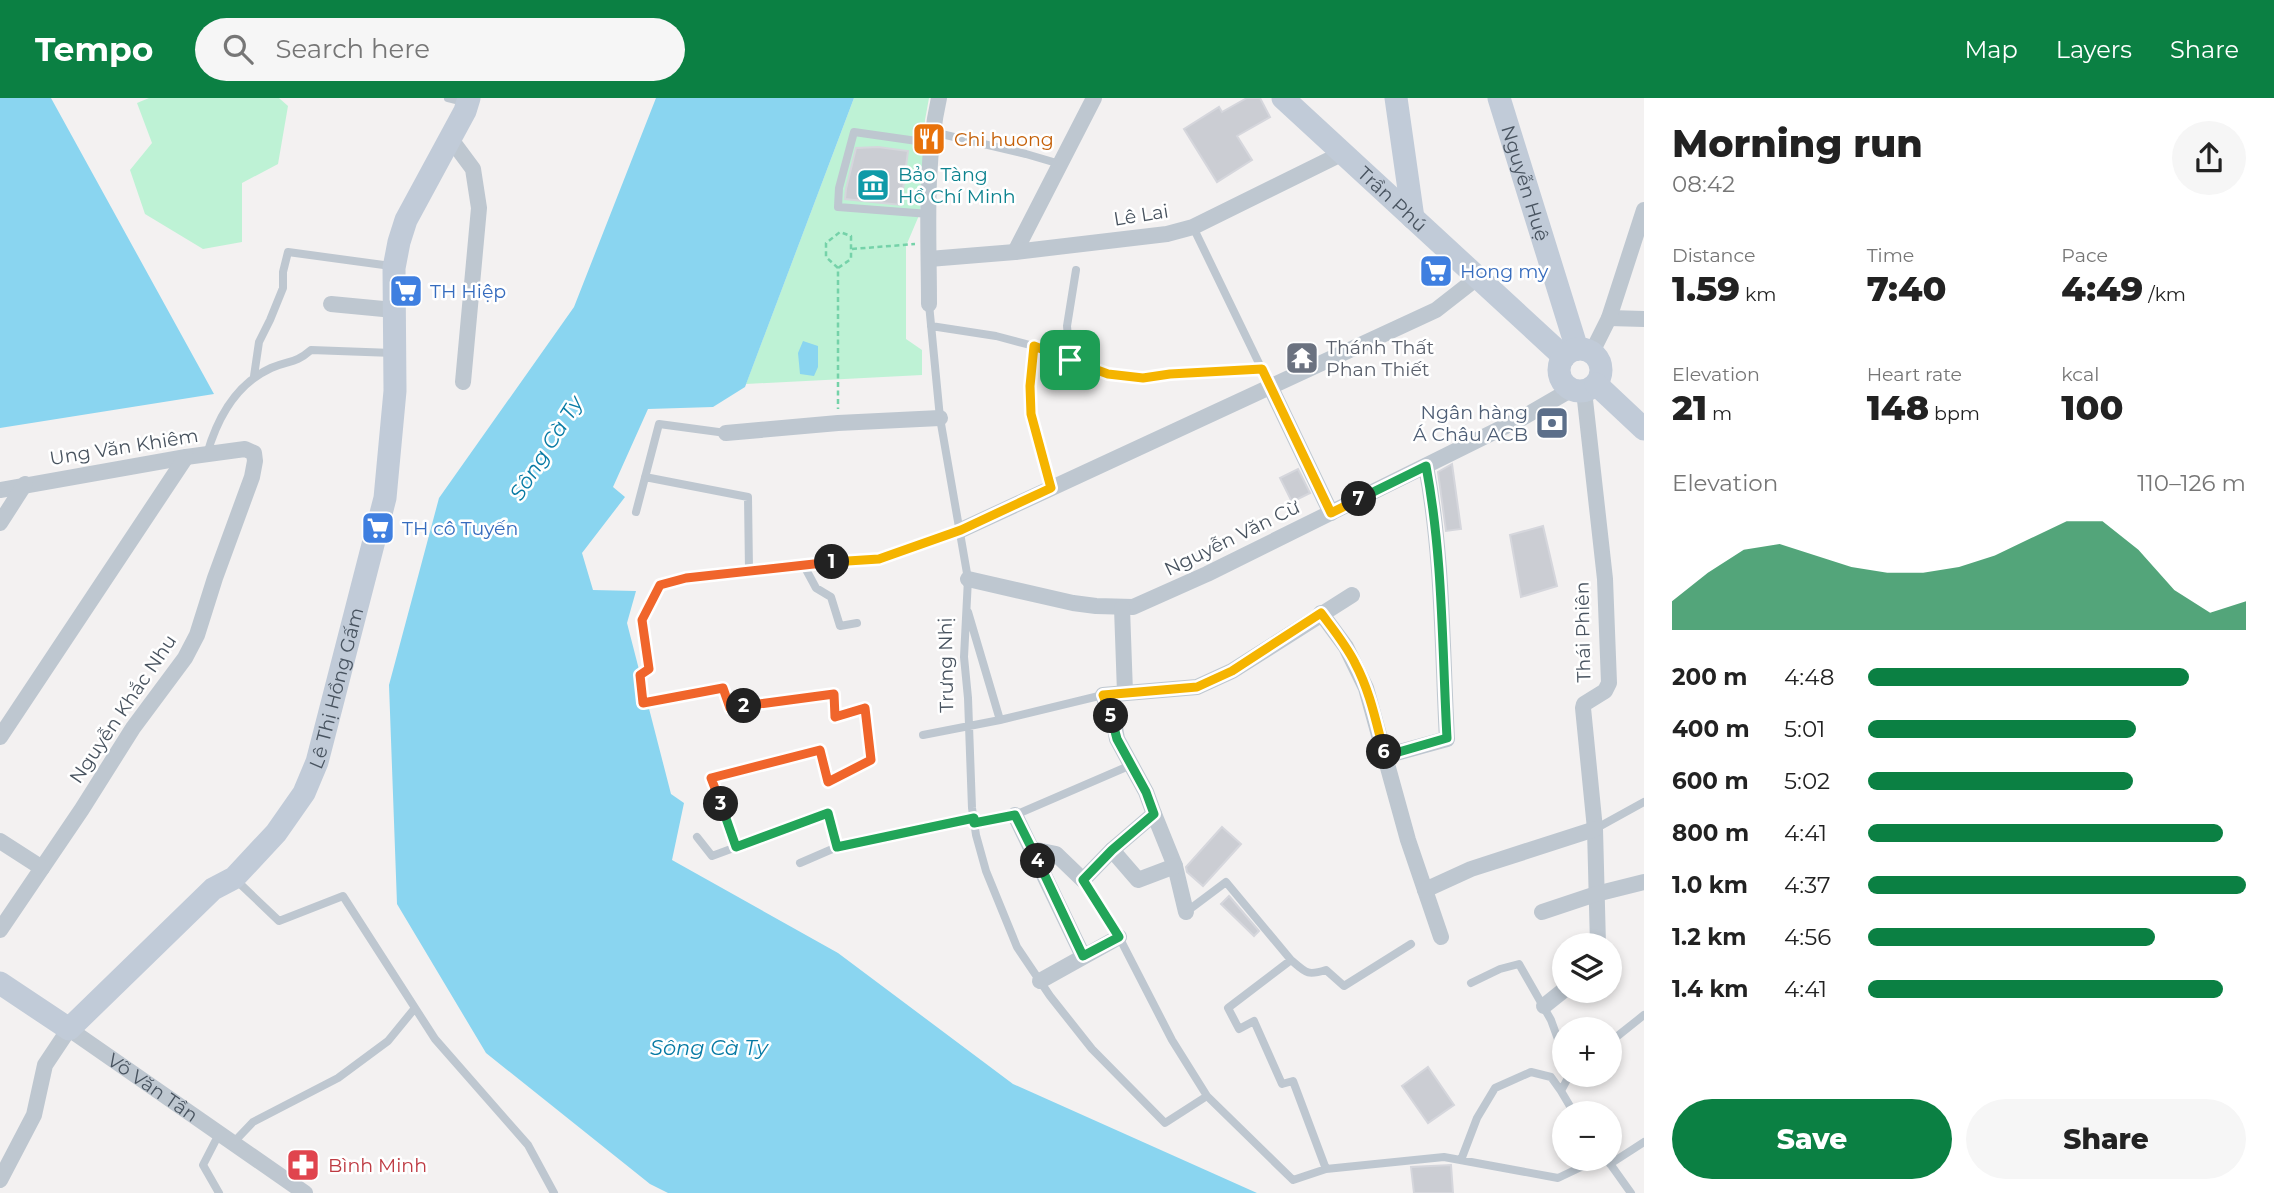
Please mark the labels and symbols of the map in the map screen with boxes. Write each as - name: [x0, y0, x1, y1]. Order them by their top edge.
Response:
- restaurant icon: Chi huong: [910, 120, 948, 158]
- street label: Nguyễn Huệ: [1497, 122, 1554, 244]
- place label: Chi huong: [954, 128, 1054, 151]
- street label: Trần Phú: [1353, 161, 1432, 237]
- place label: Bảo Tàng Hồ Chí Minh: [898, 163, 1016, 208]
- museum icon: Bảo Tàng Hồ Chí Minh: [854, 166, 892, 204]
- street label: Lê Lai: [1112, 199, 1170, 231]
- supermarket icon: Hong my: [1417, 252, 1455, 290]
- place label: Hong my: [1460, 260, 1549, 283]
- supermarket icon: TH Hiệp: [387, 272, 425, 310]
- place label: TH Hiệp: [430, 280, 506, 303]
- pin: [1040, 330, 1100, 390]
- place label: Thánh Thất Phan Thiết: [1326, 336, 1435, 381]
- temple icon: Thánh Thất Phan Thiết: [1283, 339, 1321, 377]
- water label: Sông Cà Ty: [504, 390, 589, 505]
- place label: Ngân hàng Á Châu ACB: [1413, 401, 1528, 446]
- bank icon: Ngân hàng Á Châu ACB: [1533, 404, 1571, 442]
- street label: Ung Văn Khiêm: [48, 424, 200, 470]
- pin: 7: [1342, 482, 1376, 516]
- street label: Nguyễn Văn Cừ: [1161, 495, 1304, 581]
- supermarket icon: TH cô Tuyến: [359, 509, 397, 547]
- place label: TH cô Tuyến: [402, 517, 518, 540]
- pin: 1: [814, 545, 850, 580]
- street label: Thái Phiên: [1571, 581, 1595, 683]
- street label: Lê Thị Hồng Gấm: [304, 605, 368, 772]
- street label: Trưng Nhị: [934, 617, 958, 713]
- street label: Nguyễn Khắc Nhu: [65, 630, 181, 788]
- pin: 2: [726, 688, 762, 724]
- pin: 5: [1094, 698, 1128, 734]
- pin: 6: [1366, 734, 1402, 770]
- pin: 3: [704, 786, 738, 822]
- pin: 4: [1020, 844, 1056, 878]
- water label: Sông Cà Ty: [650, 1035, 770, 1060]
- street label: Võ Văn Tần: [103, 1048, 203, 1127]
- pharmacy icon: Bình Minh: [284, 1146, 322, 1184]
- place label: Bình Minh: [328, 1154, 427, 1177]

